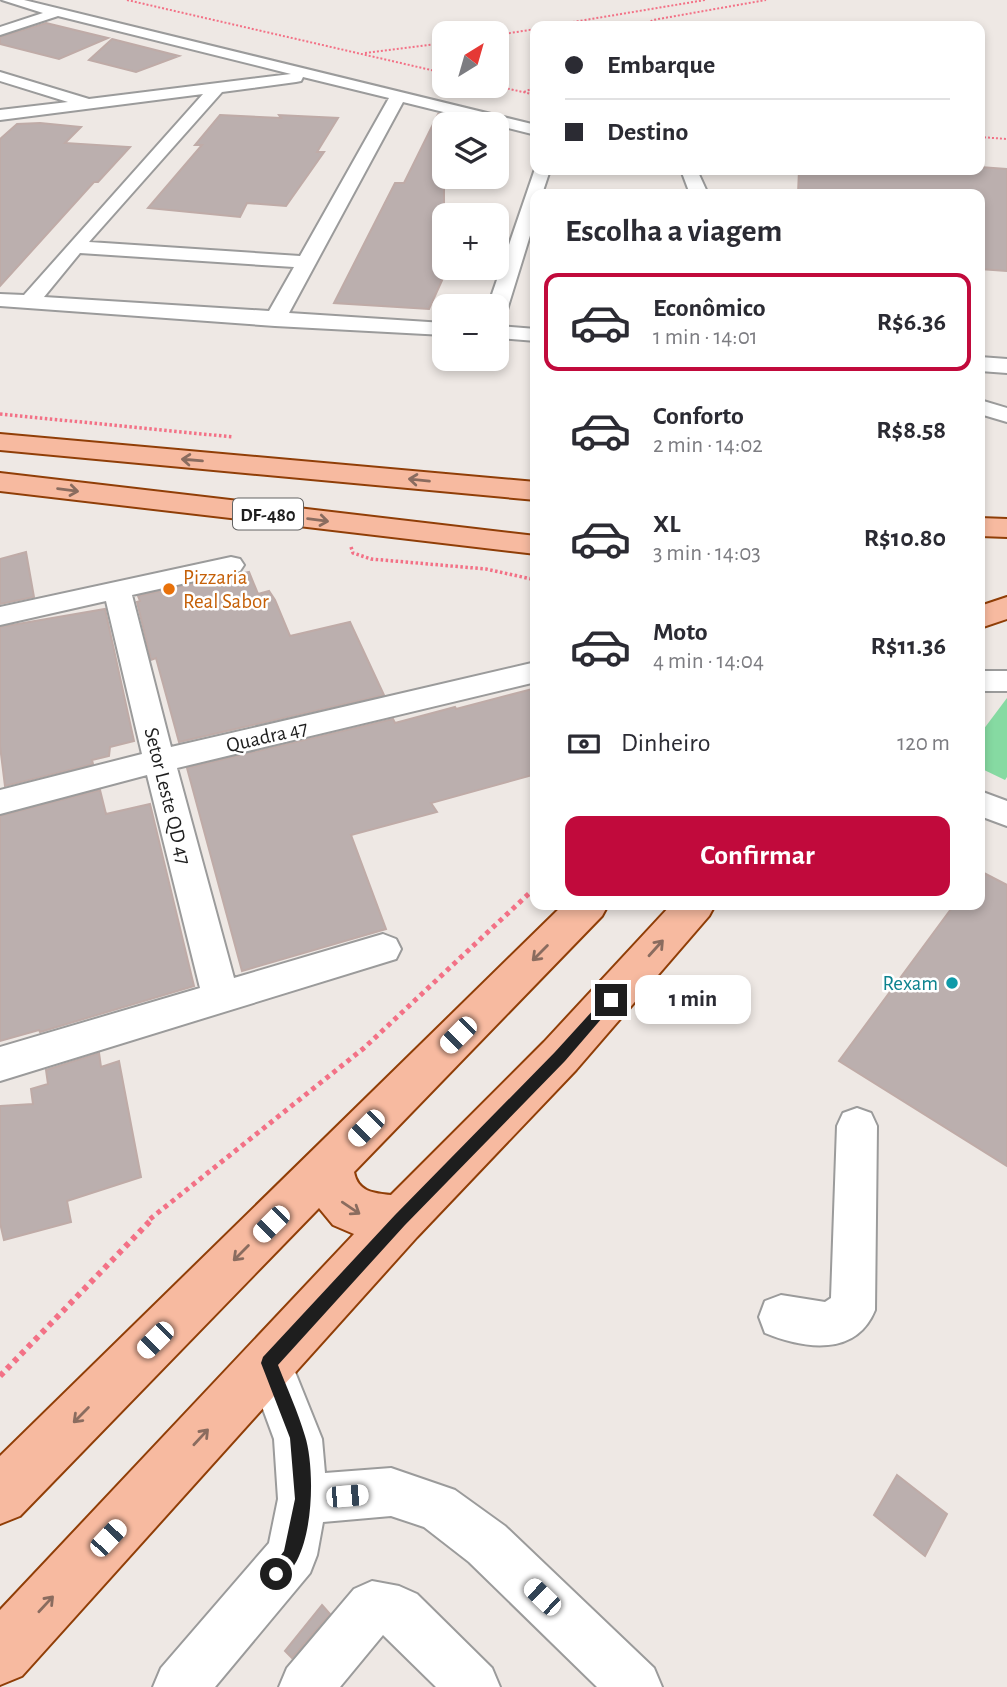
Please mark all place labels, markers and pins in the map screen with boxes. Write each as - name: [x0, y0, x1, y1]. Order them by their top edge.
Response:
- place label: Pizzaria Real Sabor: [183, 567, 269, 612]
- marker: Pizzaria Real Sabor: [161, 581, 177, 597]
- place label: Rexam: [882, 973, 938, 994]
- marker: Rexam: [944, 975, 960, 991]

